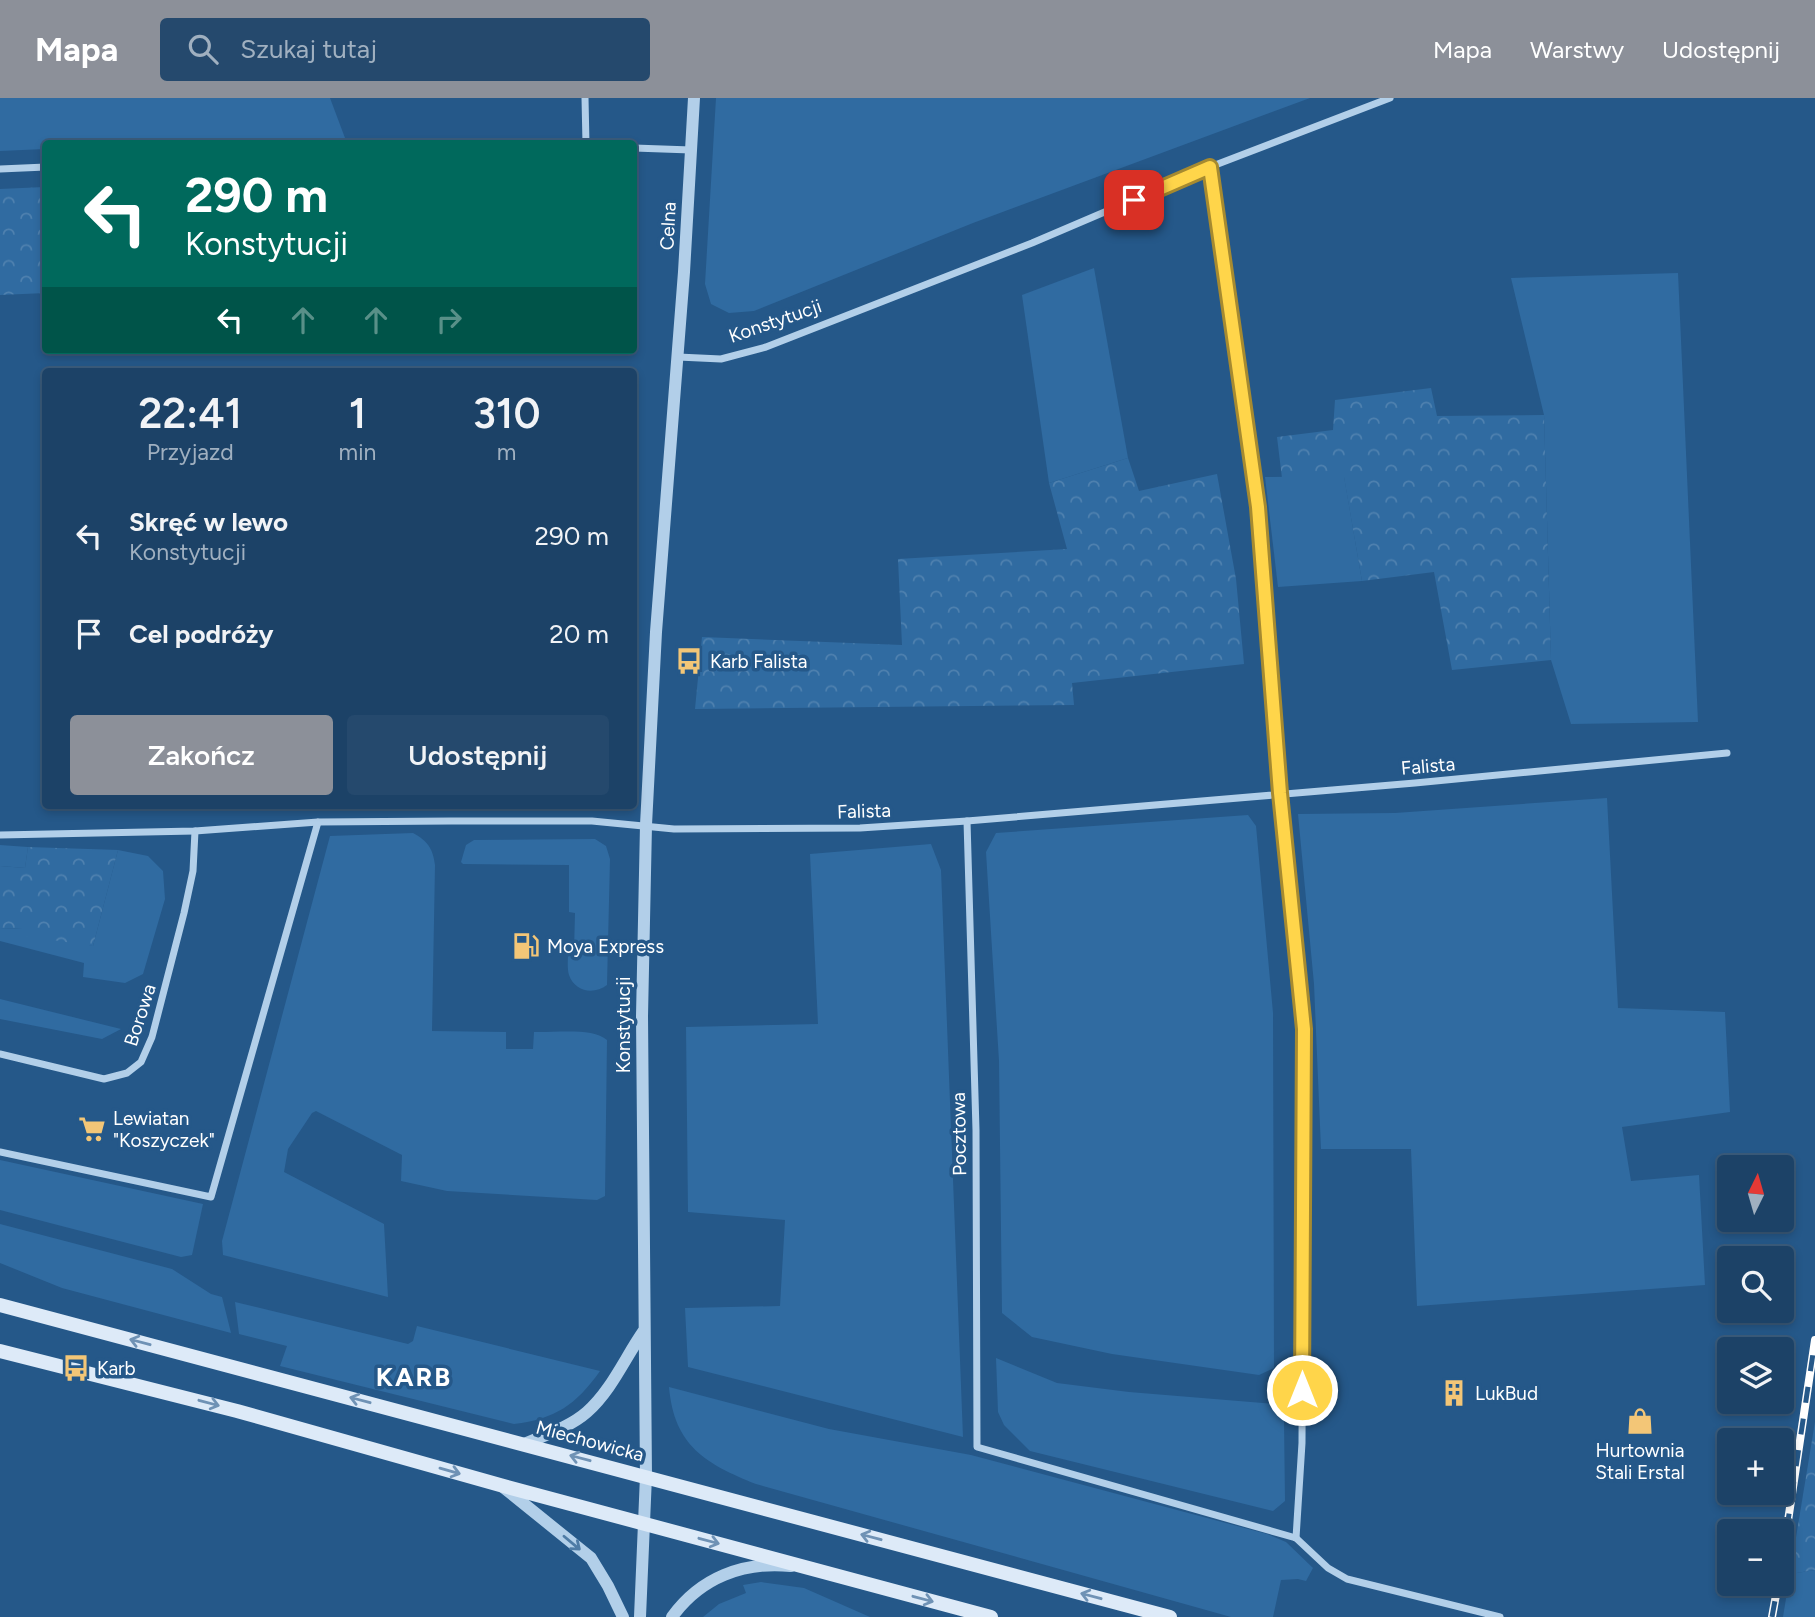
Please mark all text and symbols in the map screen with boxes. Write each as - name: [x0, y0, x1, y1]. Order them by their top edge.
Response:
- search box: [160, 18, 650, 81]
- text: Mapa: [35, 30, 118, 69]
- icon: search: [184, 30, 222, 68]
- text: Szukaj tutaj: [240, 33, 377, 65]
- text: Mapa: [1433, 35, 1492, 64]
- text: Warstwy: [1530, 35, 1624, 64]
- text: Udostępnij: [1662, 35, 1780, 64]
- text: 290 m: [185, 165, 328, 224]
- icon: left: [70, 168, 161, 259]
- pin: [1104, 170, 1164, 230]
- icon: arrive: [1115, 181, 1153, 219]
- street label: Celna: [655, 201, 681, 251]
- text: Konstytucji: [185, 225, 348, 263]
- street label: Konstytucji: [726, 294, 824, 348]
- icon: left: [211, 301, 249, 339]
- icon: ahead: [284, 301, 322, 339]
- icon: ahead: [357, 301, 395, 339]
- icon: right: [430, 301, 468, 339]
- text: 22:41: [138, 388, 242, 439]
- text: 1: [349, 388, 366, 439]
- text: 310: [473, 388, 541, 439]
- text: Przyjazd: [147, 438, 234, 466]
- text: min: [339, 438, 376, 466]
- text: m: [497, 438, 516, 466]
- text: Skręć w lewo: [129, 506, 288, 538]
- icon: left: [70, 517, 108, 555]
- text: 290 m: [535, 520, 609, 552]
- text: Konstytucji: [129, 538, 246, 566]
- icon: arrive: [70, 615, 108, 653]
- text: Cel podróży: [129, 618, 273, 650]
- text: 20 m: [549, 618, 609, 650]
- bus stop icon: Karb Falista: [674, 646, 704, 676]
- place label: Karb Falista: [710, 650, 808, 673]
- button: Zakończ: [70, 715, 333, 795]
- button: Udostępnij: [347, 715, 609, 795]
- street label: Falista: [1400, 752, 1456, 780]
- street label: Falista: [837, 799, 891, 823]
- fuel station icon: Moya Express: [511, 931, 541, 961]
- place label: Moya Express: [547, 935, 664, 958]
- street label: Konstytucji: [612, 977, 635, 1073]
- street label: Borowa: [119, 981, 161, 1049]
- street label: Pocztowa: [947, 1092, 971, 1176]
- place label: Lewiatan "Koszyczek": [113, 1107, 215, 1152]
- supermarket icon: Lewiatan "Koszyczek": [77, 1114, 107, 1144]
- north arrow: [1717, 1155, 1794, 1232]
- map controls: [1717, 1155, 1794, 1596]
- button: search: [1717, 1246, 1794, 1323]
- one-way arrow: [129, 1335, 152, 1348]
- button: layers: [1717, 1337, 1794, 1414]
- bus stop icon: Karb: [61, 1353, 91, 1383]
- position arrow: [1265, 1353, 1339, 1427]
- place label: Karb: [97, 1357, 136, 1380]
- district label: KARB: [376, 1361, 452, 1393]
- building icon: LukBud: [1439, 1378, 1469, 1408]
- place label: LukBud: [1475, 1382, 1538, 1405]
- one-way arrow: [349, 1393, 372, 1406]
- one-way arrow: [198, 1398, 220, 1411]
- shop icon: Hurtownia Stali Erstal: [1625, 1406, 1655, 1436]
- street label: Miechowicka: [534, 1416, 646, 1466]
- button: +: [1717, 1428, 1794, 1505]
- place label: Hurtownia Stali Erstal: [1595, 1439, 1685, 1484]
- one-way arrow: [569, 1451, 591, 1464]
- one-way arrow: [438, 1465, 460, 1478]
- button: −: [1717, 1519, 1794, 1596]
- one-way arrow: [860, 1530, 883, 1543]
- one-way arrow: [563, 1535, 581, 1551]
- one-way arrow: [697, 1535, 720, 1548]
- one-way arrow: [1080, 1589, 1102, 1602]
- one-way arrow: [911, 1593, 934, 1606]

